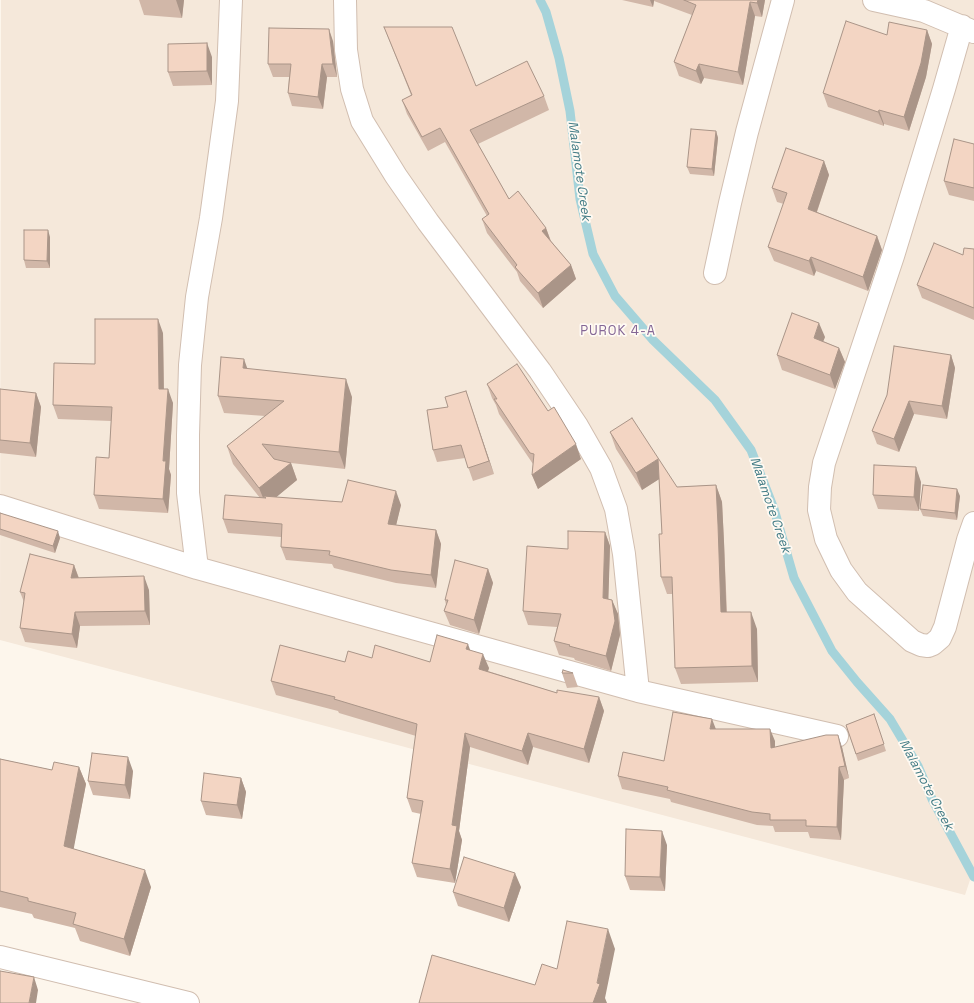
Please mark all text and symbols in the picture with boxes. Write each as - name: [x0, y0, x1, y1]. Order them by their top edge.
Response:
- water label: Malamote Creek: [564, 120, 594, 222]
- district label: PUROK 4-A: [580, 323, 656, 339]
- water label: Malamote Creek: [746, 455, 794, 555]
- water label: Malamote Creek: [896, 737, 956, 833]

